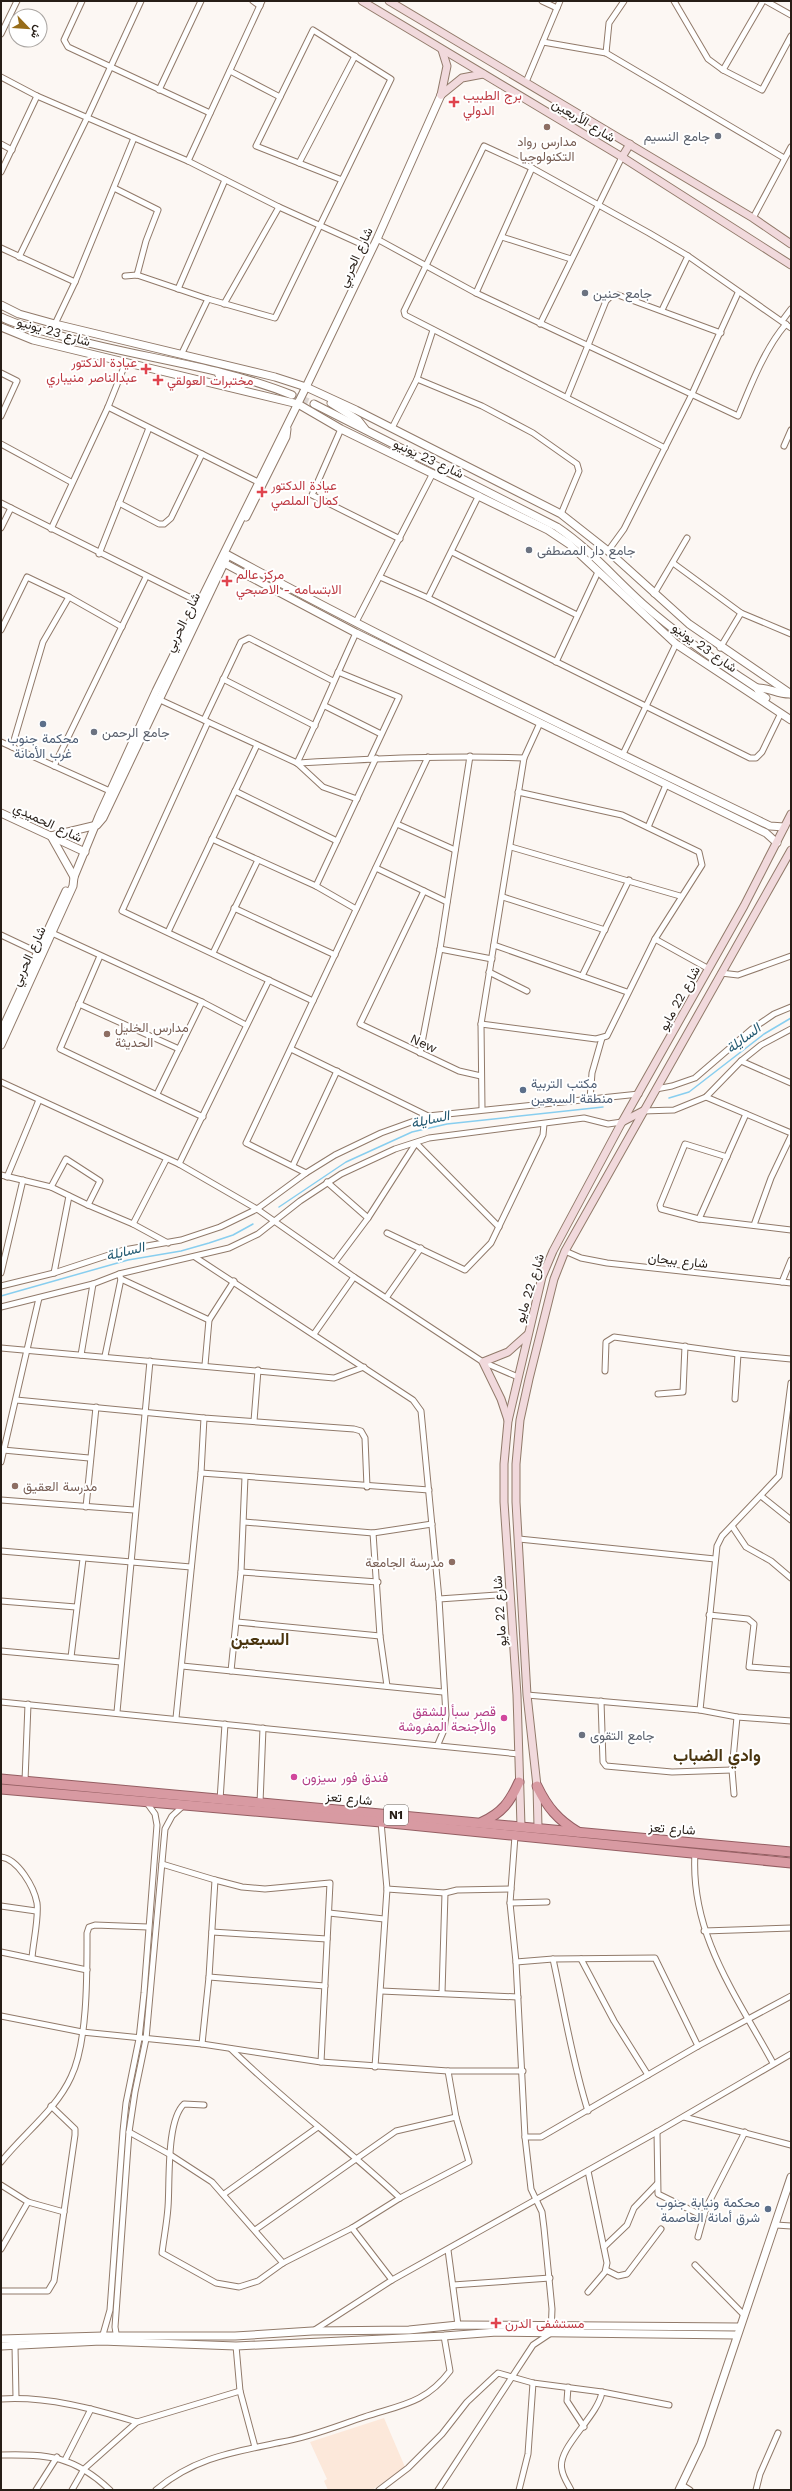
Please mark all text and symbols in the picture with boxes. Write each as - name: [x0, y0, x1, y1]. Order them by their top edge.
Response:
- north arrow: [8, 8, 48, 48]
- text: ش: [28, 23, 45, 41]
- place label: برج الطبيب الدولي: [463, 88, 522, 121]
- marker: برج الطبيب الدولي: [448, 96, 460, 108]
- street label: شارع الأربعين: [548, 96, 618, 147]
- marker: مدارس رواد التكنولوجيا: [542, 122, 552, 132]
- place label: جامع النسيم: [644, 129, 710, 146]
- marker: جامع النسيم: [713, 131, 723, 141]
- place label: مدارس رواد التكنولوجيا: [517, 134, 577, 165]
- street label: شارع الحربي: [335, 225, 379, 291]
- place label: جامع حنين: [593, 286, 652, 303]
- marker: جامع حنين: [580, 288, 590, 298]
- street label: شارع 23 يونيو: [15, 314, 92, 351]
- place label: عيادة الدكتور عبدالناصر منيباري: [46, 355, 137, 388]
- marker: عيادة الدكتور عبدالناصر منيباري: [140, 363, 152, 375]
- place label: مختبرات العولقي: [167, 373, 254, 391]
- marker: مختبرات العولقي: [152, 374, 164, 386]
- street label: شارع 23 يونيو: [390, 436, 466, 483]
- place label: عيادة الدكتور كمال الملصي: [270, 478, 339, 511]
- marker: عيادة الدكتور كمال الملصي: [256, 486, 268, 498]
- place label: جامع دار المصطفى: [537, 543, 636, 560]
- marker: جامع دار المصطفى: [524, 545, 534, 555]
- place label: مركز عالم الابتسامه - الاصبحي: [236, 567, 342, 600]
- marker: مركز عالم الابتسامه - الاصبحي: [221, 575, 233, 587]
- street label: شارع الحربي: [162, 590, 206, 656]
- street label: شارع 23 يونيو: [668, 620, 740, 677]
- marker: محكمة جنوب غرب الأمانة: [38, 719, 48, 729]
- place label: جامع الرحمن: [102, 725, 170, 742]
- marker: جامع الرحمن: [89, 727, 99, 737]
- place label: محكمة جنوب غرب الأمانة: [7, 731, 79, 762]
- street label: شارع الحميدي: [10, 800, 85, 848]
- street label: شارع الحربي: [8, 924, 52, 990]
- street label: شارع 22 مايو: [656, 964, 705, 1034]
- water label: السايلة: [723, 1019, 765, 1056]
- place label: مدارس الخليل الحديثة: [115, 1020, 189, 1050]
- marker: مدارس الخليل الحديثة: [102, 1029, 112, 1039]
- street label: New: [408, 1031, 440, 1056]
- place label: مكتب التربية منطقة السبعين: [531, 1076, 613, 1107]
- marker: مكتب التربية منطقة السبعين: [518, 1085, 528, 1095]
- water label: السايلة: [409, 1107, 452, 1131]
- water label: السايلة: [104, 1238, 147, 1263]
- street label: شارع بيحان: [647, 1250, 709, 1273]
- street label: شارع 22 مايو: [512, 1252, 549, 1325]
- place label: مدرسة العقيق: [23, 1479, 97, 1495]
- marker: مدرسة العقيق: [10, 1481, 20, 1491]
- place label: مدرسة الجامعة: [365, 1555, 444, 1571]
- marker: مدرسة الجامعة: [447, 1557, 457, 1567]
- street label: شارع 22 مايو: [490, 1575, 511, 1647]
- district label: السبعين: [231, 1629, 289, 1650]
- place label: قصر سبأ للشقق والأجنحة المفروشة: [398, 1704, 496, 1735]
- marker: قصر سبأ للشقق والأجنحة المفروشة: [499, 1713, 509, 1723]
- place label: جامع التقوى: [590, 1728, 655, 1745]
- marker: جامع التقوى: [577, 1730, 587, 1740]
- district label: وادي الضباب: [673, 1745, 761, 1769]
- place label: فندق فور سيزون: [302, 1770, 388, 1786]
- marker: فندق فور سيزون: [289, 1772, 299, 1782]
- street label: شارع تعز: [324, 1789, 373, 1810]
- road number: N1: [384, 1805, 408, 1825]
- street label: شارع تعز: [647, 1819, 696, 1840]
- place label: محكمة ونيابة جنوب شرق أمانة العاصمة: [656, 2195, 760, 2226]
- marker: محكمة ونيابة جنوب شرق أمانة العاصمة: [763, 2204, 773, 2214]
- place label: مستشفى الدرن: [505, 2316, 584, 2332]
- marker: مستشفى الدرن: [490, 2317, 502, 2329]

